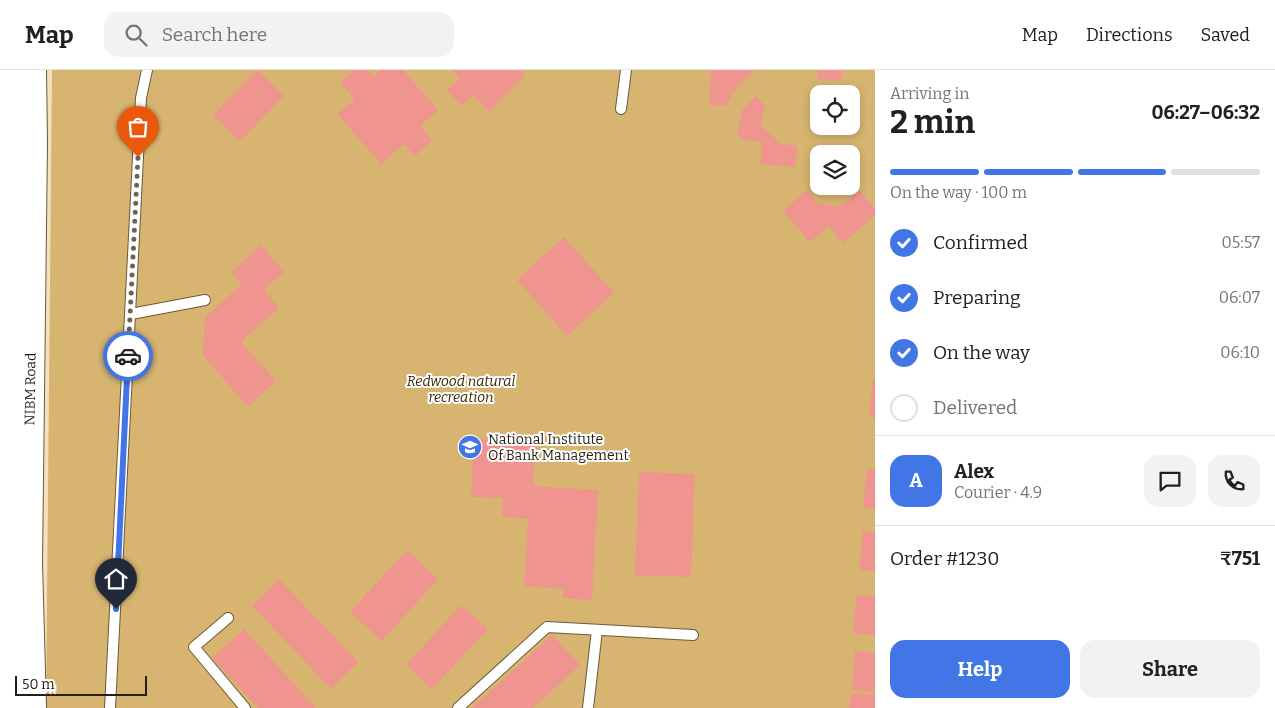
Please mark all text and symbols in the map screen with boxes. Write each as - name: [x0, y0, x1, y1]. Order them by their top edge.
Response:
- search box: [104, 12, 454, 57]
- text: Map: [25, 21, 74, 49]
- icon: search: [122, 21, 150, 49]
- text: Search here: [162, 23, 267, 46]
- text: Map: [1022, 24, 1058, 46]
- text: Directions: [1086, 24, 1173, 46]
- text: Saved: [1201, 24, 1250, 46]
- text: Arriving in: [890, 84, 969, 103]
- map controls: [810, 85, 860, 195]
- button: locate: [810, 85, 860, 135]
- text: 06:27–06:32: [1151, 101, 1260, 124]
- text: 2 min: [890, 103, 975, 141]
- pin: [117, 106, 159, 157]
- icon: bag: [124, 113, 152, 141]
- button: layers: [810, 145, 860, 195]
- text: On the way · 100 m: [890, 183, 1027, 202]
- icon: check: [890, 229, 918, 257]
- text: Confirmed: [933, 231, 1028, 254]
- text: 05:57: [1222, 233, 1260, 252]
- icon: check: [890, 284, 918, 312]
- text: Preparing: [933, 286, 1021, 309]
- text: 06:07: [1219, 288, 1260, 307]
- courier: [103, 331, 153, 381]
- icon: check: [890, 339, 918, 367]
- text: On the way: [933, 341, 1030, 364]
- icon: car: [114, 342, 142, 370]
- text: 06:10: [1220, 343, 1260, 362]
- street label: NIBM Road: [21, 352, 40, 426]
- park label: Redwood natural recreation: [407, 373, 515, 406]
- text: Delivered: [933, 396, 1017, 419]
- place label: National Institute Of Bank Management: [488, 431, 629, 464]
- school or university icon: National Institute Of Bank Management: [457, 434, 483, 460]
- button: chat: [1144, 455, 1196, 507]
- button: phone: [1208, 455, 1260, 507]
- text: Alex: [954, 460, 994, 483]
- text: A: [909, 469, 923, 492]
- text: Courier · 4.9: [954, 483, 1042, 502]
- text: Order #1230: [890, 547, 999, 570]
- text: ₹751: [1220, 547, 1260, 570]
- pin: [95, 558, 137, 609]
- icon: home: [102, 565, 130, 593]
- button: Help: [890, 640, 1070, 698]
- button: Share: [1080, 640, 1260, 698]
- scale bar: [15, 673, 148, 696]
- text: 50 m: [22, 676, 55, 693]

